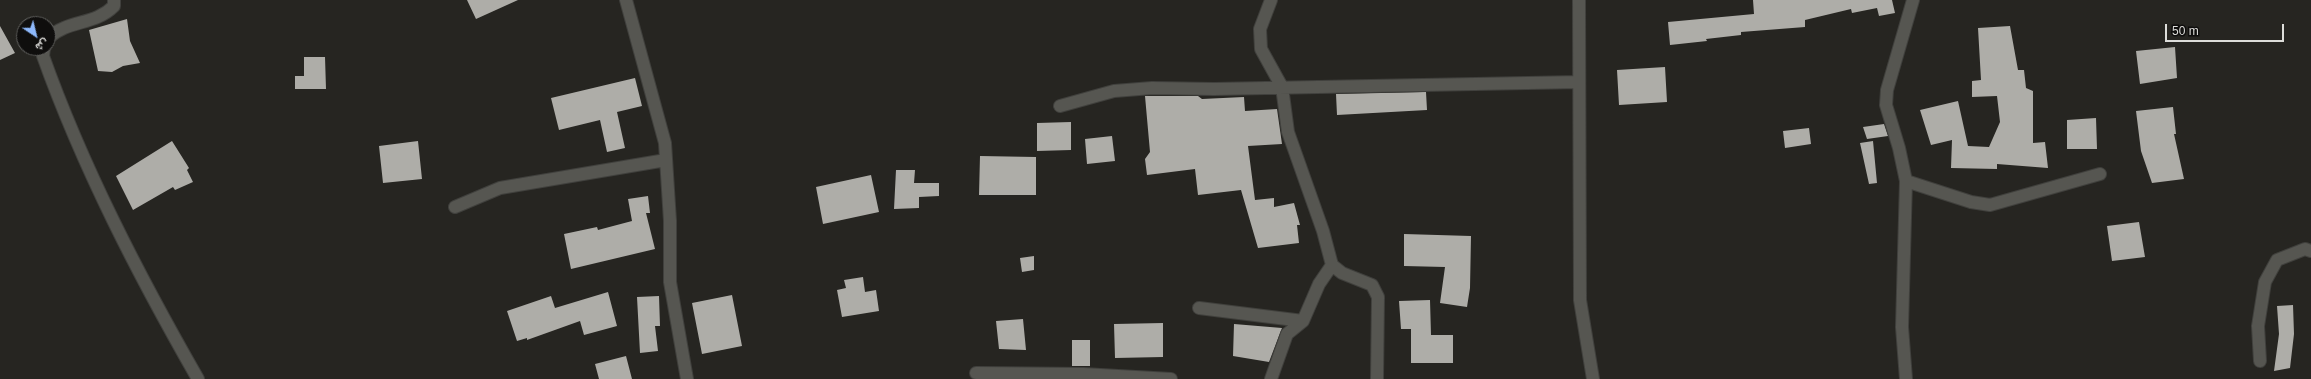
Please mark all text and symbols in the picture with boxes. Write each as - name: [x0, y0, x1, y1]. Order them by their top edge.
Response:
- north arrow: [16, 16, 56, 56]
- scale bar: [2167, 16, 2286, 42]
- text: 50 m: [2172, 24, 2199, 38]
- text: ش: [33, 36, 51, 54]

